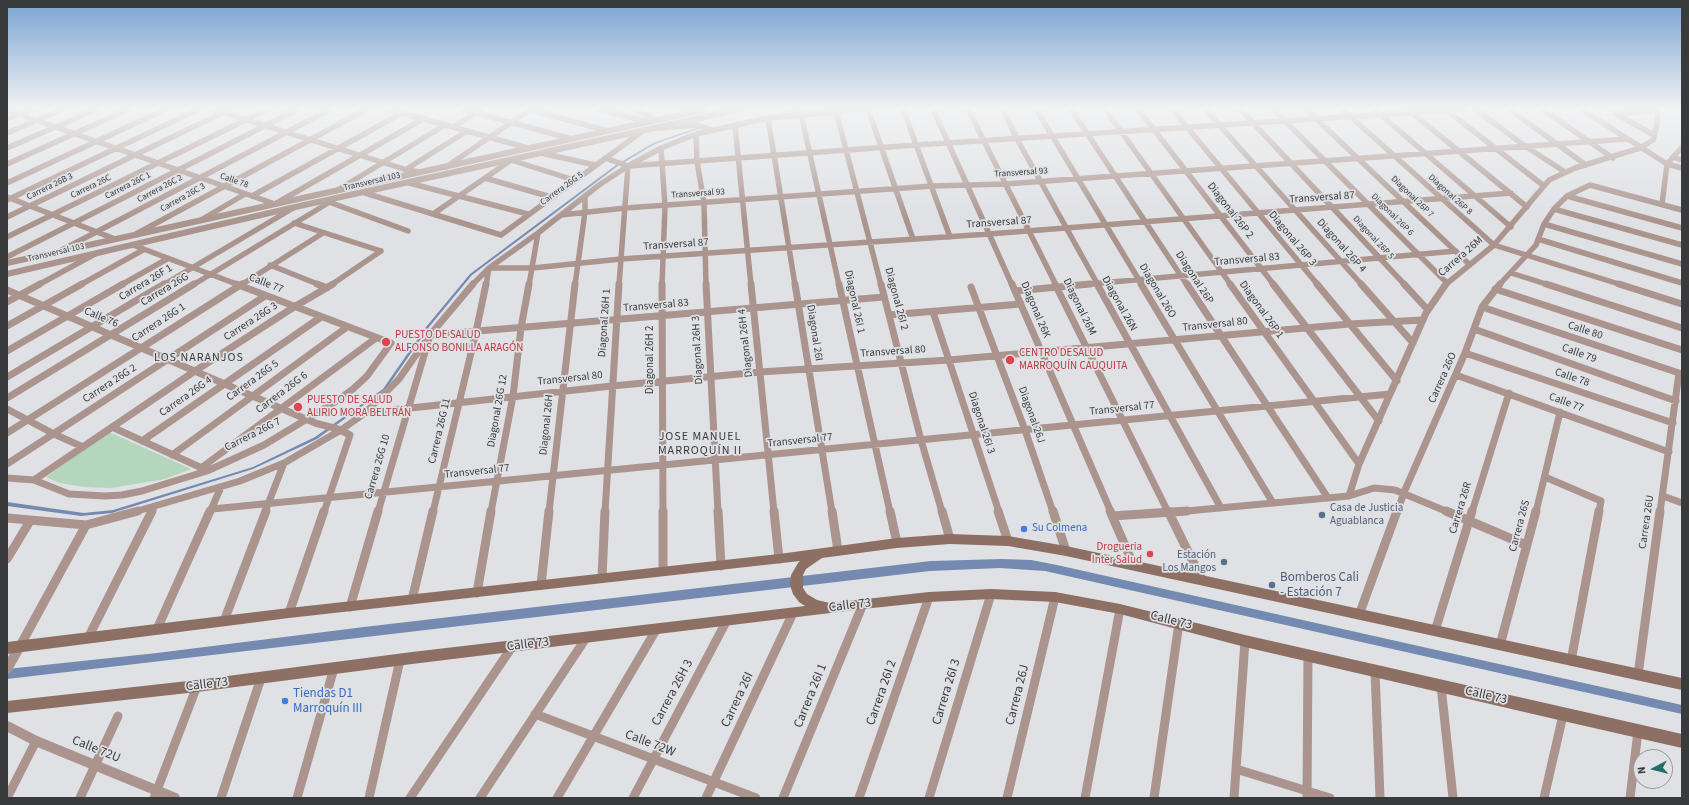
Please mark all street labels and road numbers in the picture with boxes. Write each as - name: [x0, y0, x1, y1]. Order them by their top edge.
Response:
- street label: Transversal 93: [994, 166, 1048, 180]
- street label: Carrera 26C 1: [103, 170, 153, 202]
- street label: Transversal 103: [342, 170, 402, 194]
- street label: Carrera 26G 5: [538, 170, 586, 208]
- street label: Carrera 26B 3: [25, 171, 75, 203]
- street label: Calle 78: [218, 171, 250, 191]
- street label: Diagonal 26P 8: [1426, 172, 1474, 218]
- street label: Carrera 26C: [69, 173, 113, 201]
- street label: Carrera 26C 2: [135, 173, 185, 205]
- street label: Diagonal 26P 7: [1388, 174, 1436, 220]
- street label: Diagonal 26P 2: [1204, 180, 1256, 242]
- street label: Carrera 26C 3: [159, 181, 207, 215]
- street label: Transversal 93: [671, 187, 725, 201]
- street label: Transversal 87: [1289, 189, 1355, 207]
- street label: Diagonal 26P 6: [1369, 192, 1415, 238]
- street label: Diagonal 26P 3: [1265, 209, 1319, 269]
- street label: Transversal 87: [966, 214, 1032, 232]
- street label: Diagonal 26P 5: [1350, 214, 1396, 262]
- street label: Diagonal 26P 4: [1313, 216, 1369, 276]
- street label: Carrera 26M: [1436, 234, 1486, 280]
- street label: Transversal 87: [643, 236, 709, 254]
- street label: Transversal 103: [26, 241, 86, 265]
- street label: Diagonal 26P: [1172, 249, 1216, 307]
- street label: Transversal 83: [1214, 251, 1280, 269]
- street label: Diagonal 26O: [1136, 261, 1178, 321]
- street label: Carrera 26F 1: [117, 262, 175, 304]
- street label: Diagonal 26I 2: [881, 266, 911, 332]
- street label: Diagonal 26I 1: [841, 269, 867, 335]
- street label: Carrera 26G: [139, 270, 191, 310]
- street label: Calle 77: [247, 271, 285, 297]
- street label: Diagonal 26N: [1098, 274, 1140, 334]
- street label: Diagonal 26M: [1060, 276, 1098, 338]
- street label: Diagonal 26P 1: [1236, 279, 1286, 341]
- street label: Diagonal 26K: [1017, 280, 1053, 340]
- street label: Diagonal 26H 1: [596, 288, 614, 358]
- street label: Transversal 83: [623, 297, 689, 315]
- street label: Carrera 26G 3: [222, 300, 280, 344]
- street label: Carrera 26G 1: [130, 301, 188, 345]
- street label: Diagonal 26I: [803, 304, 825, 362]
- street label: Calle 76: [82, 305, 120, 331]
- street label: Diagonal 26H 4: [736, 308, 756, 378]
- street label: Diagonal 26H 3: [690, 315, 706, 385]
- street label: Transversal 80: [1182, 315, 1248, 335]
- street label: Calle 80: [1566, 319, 1604, 343]
- street label: Diagonal 26H 2: [644, 326, 658, 394]
- street label: Calle 79: [1560, 342, 1598, 366]
- street label: Transversal 80: [860, 343, 926, 361]
- street label: Carrera 26O: [1426, 350, 1460, 406]
- street label: Carrera 26G 5: [224, 358, 282, 404]
- street label: Carrera 26G 2: [81, 362, 139, 406]
- street label: Calle 78: [1553, 366, 1591, 390]
- street label: Carrera 26G 6: [253, 369, 311, 417]
- street label: Transversal 80: [537, 369, 603, 389]
- street label: Carrera 26G 4: [157, 374, 215, 420]
- street label: Diagonal 26G 12: [485, 374, 511, 448]
- street label: Diagonal 26J: [1015, 385, 1047, 445]
- street label: Diagonal 26I 3: [965, 390, 997, 456]
- street label: Calle 77: [1547, 391, 1585, 415]
- street label: Diagonal 26H: [537, 394, 557, 456]
- street label: Carrera 26G 11: [426, 397, 454, 465]
- street label: Transversal 77: [1089, 399, 1155, 419]
- street label: Carrera 26G 7: [223, 415, 283, 455]
- street label: Transversal 77: [767, 431, 833, 451]
- street label: Carrera 26G 10: [362, 433, 394, 501]
- street label: Transversal 77: [444, 462, 510, 482]
- street label: Carrera 26R: [1447, 481, 1475, 535]
- street label: Carrera 26U: [1637, 494, 1657, 550]
- street label: Carrera 26S: [1507, 499, 1533, 553]
- street label: Calle 73: [828, 596, 872, 616]
- street label: Calle 73: [1148, 608, 1194, 634]
- street label: Calle 73: [506, 635, 550, 655]
- street label: Carrera 26H 3: [649, 657, 697, 729]
- street label: Carrera 26I 3: [930, 657, 964, 727]
- street label: Carrera 26I 2: [864, 658, 900, 728]
- street label: Carrera 26I 1: [791, 662, 831, 730]
- street label: Carrera 26J: [1003, 663, 1033, 727]
- street label: Carrera 26I: [718, 670, 758, 730]
- street label: Calle 73: [185, 675, 229, 695]
- street label: Calle 73: [1464, 684, 1508, 708]
- street label: Calle 72W: [623, 727, 677, 761]
- street label: Calle 72U: [69, 733, 123, 767]

